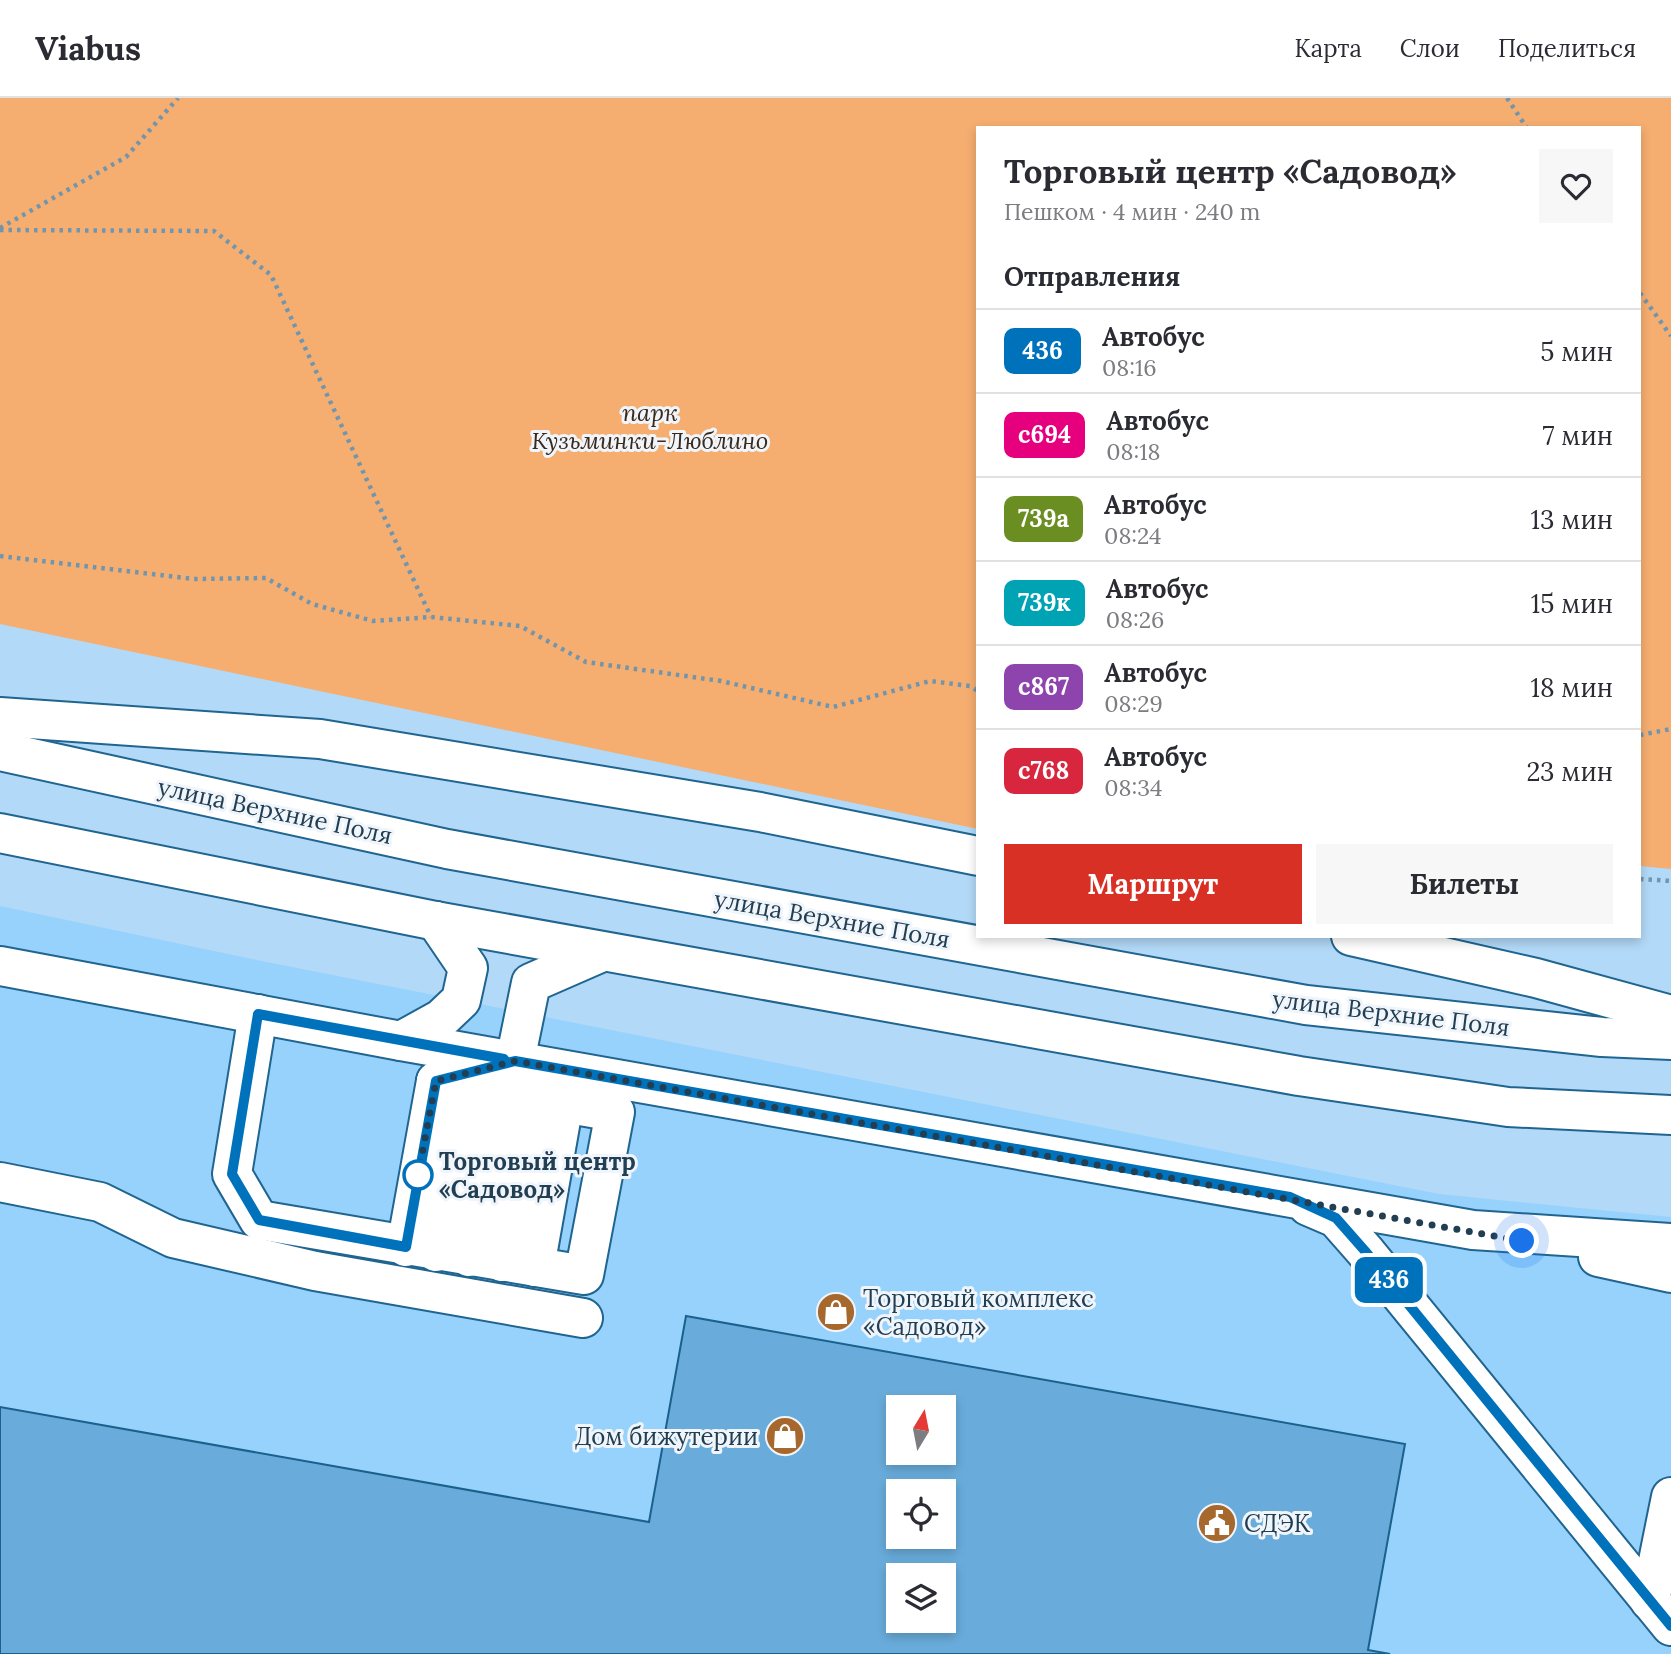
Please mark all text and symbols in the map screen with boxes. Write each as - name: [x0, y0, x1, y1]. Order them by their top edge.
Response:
- text: Viabus: [35, 27, 141, 69]
- text: Карта: [1294, 33, 1362, 64]
- text: Слои: [1400, 33, 1460, 64]
- text: Поделиться: [1498, 33, 1636, 64]
- button: heart: [1539, 149, 1613, 223]
- text: Торговый центр «Садовод»: [1004, 150, 1456, 192]
- text: Пешком · 4 мин · 240 m: [1004, 197, 1260, 226]
- text: Отправления: [1004, 260, 1180, 293]
- text: Автобус: [1102, 320, 1205, 353]
- text: 436: [1022, 335, 1063, 366]
- text: 5 мин: [1540, 335, 1613, 368]
- text: 08:16: [1102, 353, 1157, 382]
- park label: парк Кузьминки-Люблино: [532, 397, 768, 456]
- text: Автобус: [1106, 404, 1209, 437]
- text: с694: [1018, 419, 1071, 450]
- text: 7 мин: [1543, 419, 1613, 452]
- text: 08:18: [1106, 437, 1160, 466]
- text: Автобус: [1104, 488, 1207, 521]
- text: 739а: [1018, 503, 1069, 534]
- text: 13 мин: [1531, 503, 1613, 536]
- text: 08:24: [1104, 521, 1161, 550]
- text: Автобус: [1106, 572, 1209, 605]
- text: 739к: [1018, 587, 1071, 618]
- text: 15 мин: [1531, 587, 1613, 620]
- text: 08:26: [1106, 605, 1164, 634]
- text: Автобус: [1104, 656, 1207, 689]
- text: с867: [1018, 671, 1069, 702]
- text: 18 мин: [1530, 671, 1613, 704]
- text: 08:29: [1104, 689, 1163, 718]
- text: Автобус: [1104, 740, 1207, 773]
- text: с768: [1018, 755, 1069, 786]
- text: 23 мин: [1526, 755, 1613, 788]
- street label: улица Верхние Поля: [155, 771, 395, 851]
- text: 08:34: [1104, 773, 1162, 802]
- button: Маршрут: [1004, 844, 1302, 924]
- button: Билеты: [1316, 844, 1613, 924]
- street label: улица Верхние Поля: [712, 883, 952, 955]
- street label: улица Верхние Поля: [1271, 983, 1511, 1043]
- place label: Торговый центр «Садовод»: [439, 1146, 636, 1205]
- marker: Торговый центр «Садовод»: [403, 1160, 433, 1190]
- your location: [1504, 1223, 1539, 1258]
- line badge: 436: [1349, 1257, 1429, 1303]
- text: 436: [1369, 1264, 1409, 1295]
- place label: Торговый комплекс «Садовод»: [863, 1283, 1094, 1342]
- shop icon: Торговый комплекс «Садовод»: [815, 1291, 857, 1333]
- north arrow: [886, 1395, 956, 1465]
- map controls: [886, 1395, 956, 1633]
- shop icon: Дом бижутерии: [764, 1415, 806, 1457]
- place label: Дом бижутерии: [575, 1421, 758, 1452]
- button: locate: [886, 1479, 956, 1549]
- public building icon: СДЭК: [1196, 1502, 1238, 1544]
- place label: СДЭК: [1244, 1508, 1311, 1539]
- button: layers: [886, 1563, 956, 1633]

